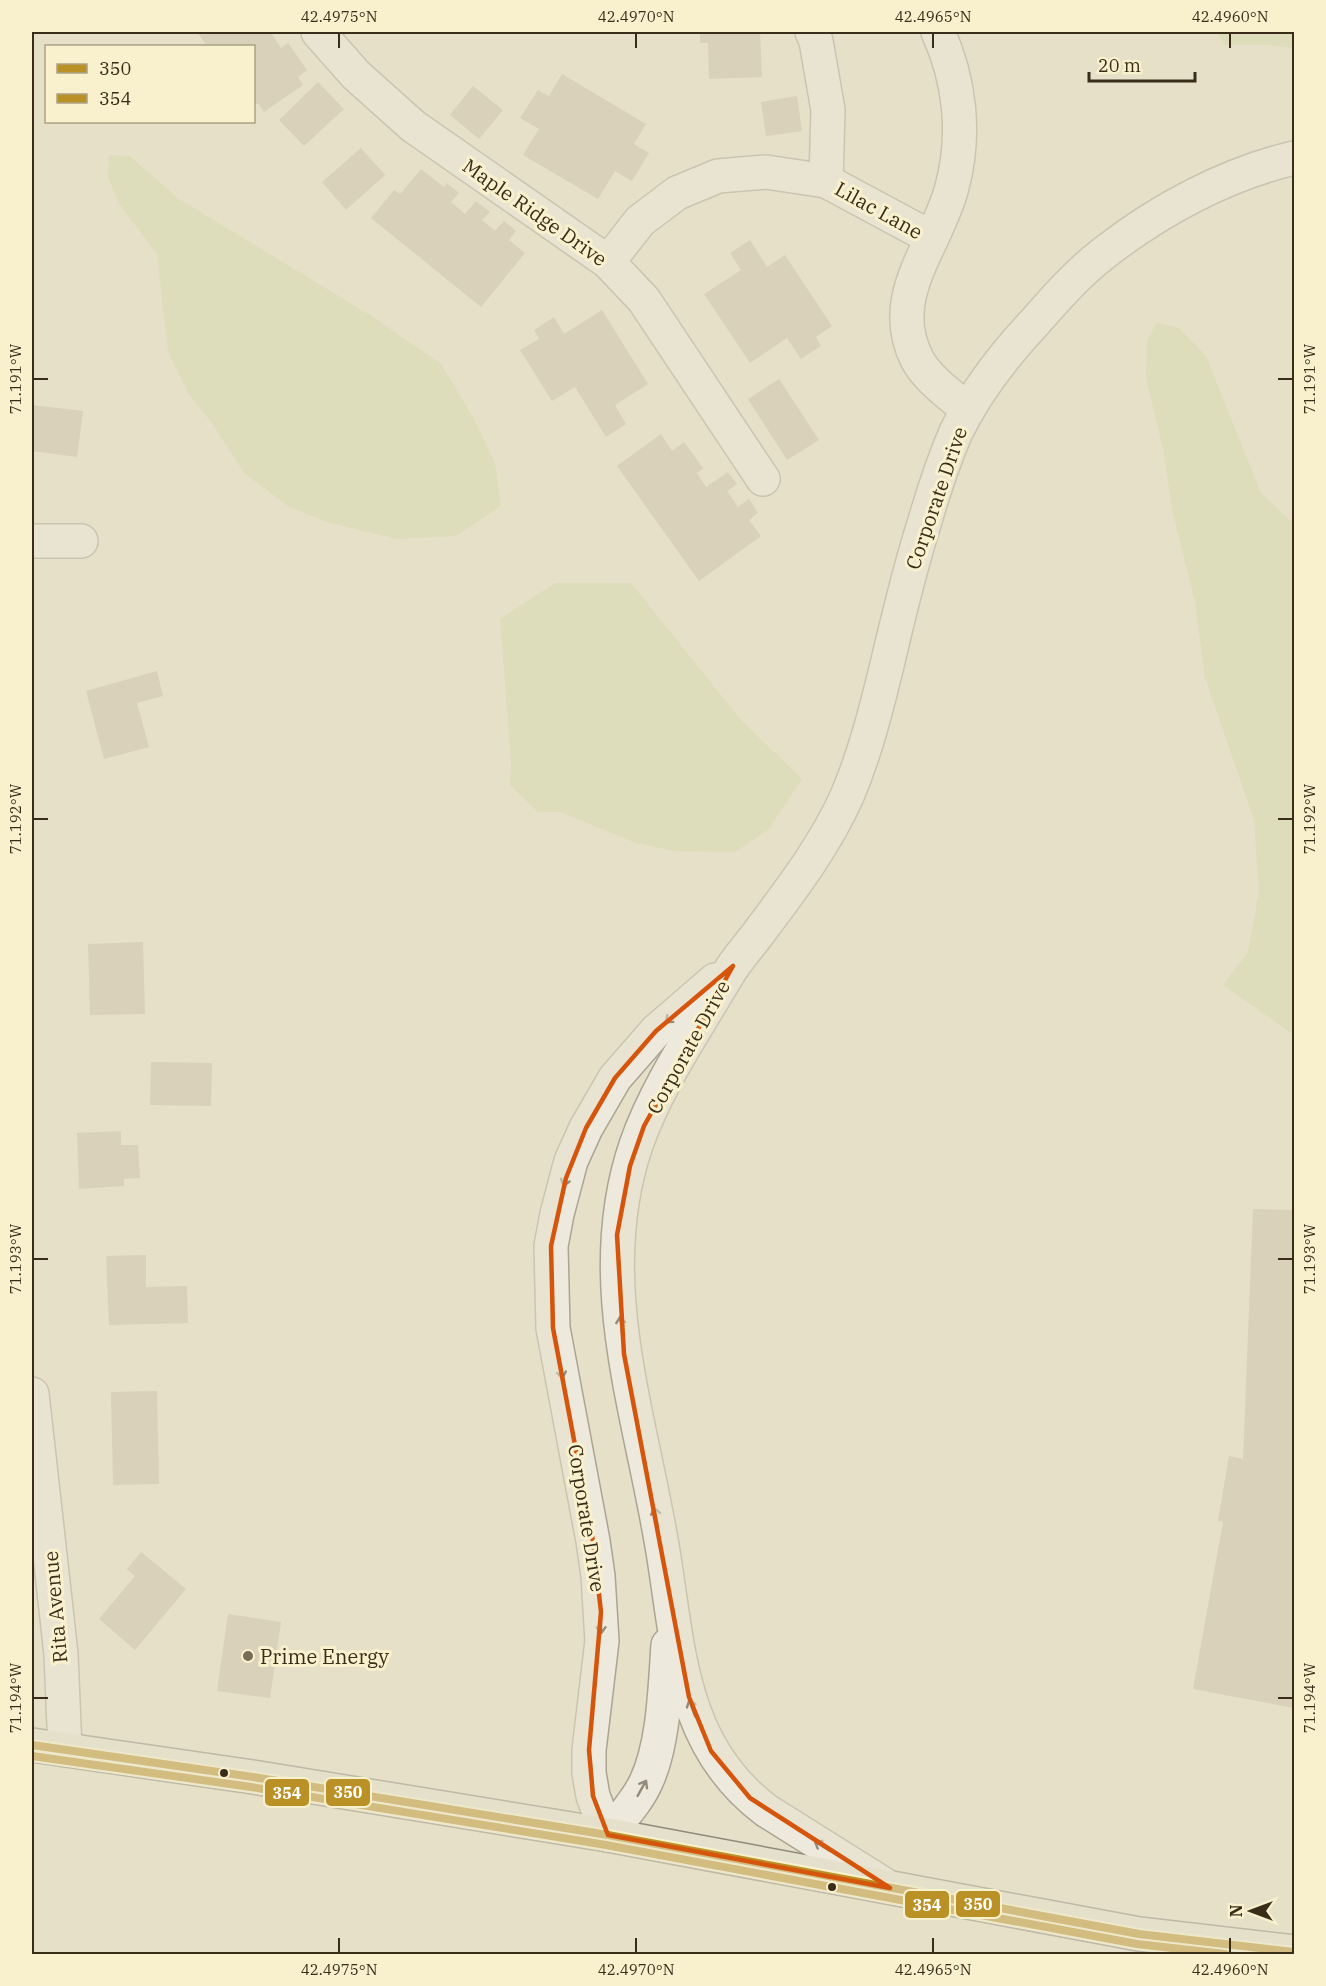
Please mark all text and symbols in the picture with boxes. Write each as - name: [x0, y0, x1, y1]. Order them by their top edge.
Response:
- text: 42.4975°N: [301, 7, 377, 26]
- text: 42.4970°N: [598, 7, 674, 26]
- text: 42.4965°N: [895, 7, 971, 26]
- text: 42.4960°N: [1192, 7, 1268, 26]
- legend: [45, 45, 255, 123]
- scale bar: [1089, 45, 1196, 83]
- text: 20 m: [1098, 54, 1141, 77]
- text: 350: [99, 57, 131, 80]
- text: 354: [99, 87, 131, 110]
- street label: Maple Ridge Drive: [457, 152, 613, 272]
- street label: Lilac Lane: [830, 175, 928, 245]
- text: 71.191°W: [6, 343, 25, 414]
- text: 71.191°W: [1300, 343, 1319, 414]
- street label: Corporate Drive: [899, 423, 973, 573]
- text: 71.192°W: [6, 783, 25, 854]
- text: 71.192°W: [1300, 783, 1319, 854]
- street label: Corporate Drive: [640, 975, 736, 1119]
- one-way arrow: [665, 1010, 680, 1024]
- one-way arrow: [560, 1168, 571, 1187]
- text: 71.193°W: [6, 1223, 25, 1294]
- text: 71.193°W: [1300, 1223, 1319, 1294]
- one-way arrow: [615, 1315, 626, 1335]
- one-way arrow: [555, 1360, 566, 1379]
- street label: Corporate Drive: [562, 1442, 612, 1594]
- one-way arrow: [650, 1507, 661, 1527]
- street label: Rita Avenue: [37, 1550, 73, 1664]
- one-way arrow: [596, 1614, 607, 1634]
- place label: Prime Energy: [260, 1643, 389, 1670]
- marker: Prime Energy: [241, 1649, 255, 1663]
- text: 71.194°W: [6, 1662, 25, 1733]
- text: 71.194°W: [1300, 1662, 1319, 1733]
- one-way arrow: [686, 1699, 697, 1718]
- unlabelled marker: [218, 1767, 230, 1779]
- line badge: 354: [264, 1778, 310, 1807]
- line badge: 350: [325, 1778, 371, 1807]
- one-way arrow: [636, 1780, 648, 1797]
- text: 350: [334, 1782, 363, 1802]
- text: 354: [273, 1783, 302, 1803]
- one-way arrow: [814, 1839, 831, 1851]
- unlabelled marker: [826, 1881, 838, 1893]
- north arrow: [1221, 1881, 1281, 1941]
- line badge: 354: [904, 1890, 950, 1919]
- line badge: 350: [955, 1890, 1001, 1918]
- text: 350: [964, 1894, 993, 1914]
- text: 354: [913, 1895, 942, 1915]
- text: N: [1226, 1905, 1246, 1917]
- text: 42.4975°N: [301, 1960, 377, 1979]
- text: 42.4970°N: [598, 1960, 674, 1979]
- text: 42.4965°N: [895, 1960, 971, 1979]
- text: 42.4960°N: [1192, 1960, 1268, 1979]

